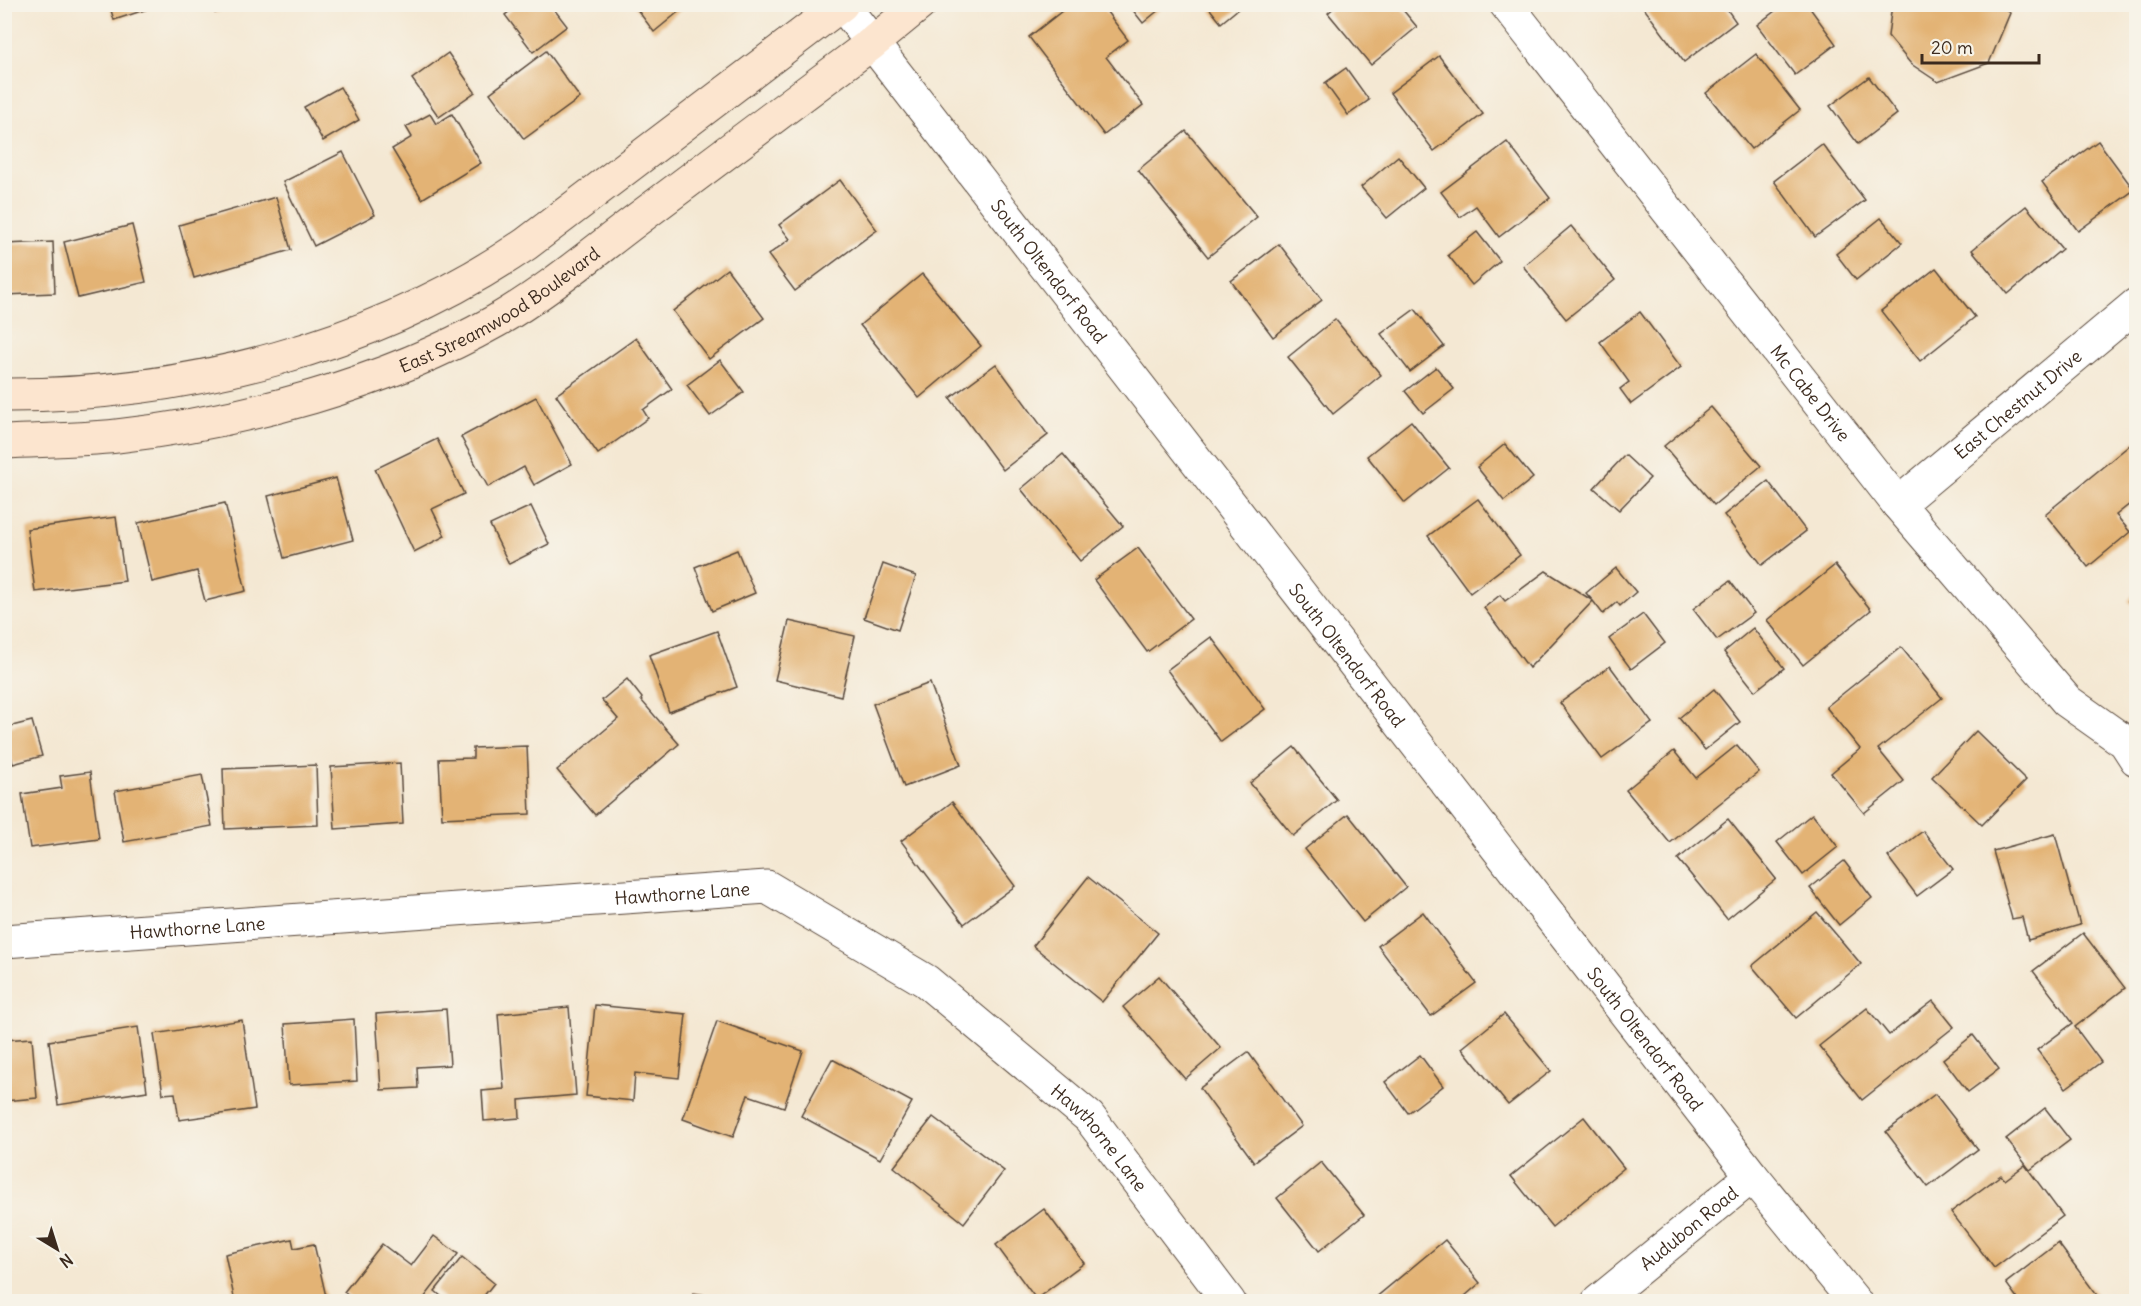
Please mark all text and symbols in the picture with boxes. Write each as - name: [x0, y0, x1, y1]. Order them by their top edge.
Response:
- scale bar: [1922, 27, 2039, 65]
- text: 20 m: [1931, 36, 1973, 59]
- street label: South Oltendorf Road: [986, 194, 1113, 348]
- street label: East Streamwood Boulevard: [396, 241, 604, 377]
- street label: Mc Cabe Drive: [1766, 340, 1856, 446]
- street label: East Chestnut Drive: [1949, 344, 2086, 464]
- street label: South Oltendorf Road: [1284, 578, 1411, 732]
- street label: Hawthorne Lane: [614, 877, 751, 909]
- street label: Hawthorne Lane: [129, 911, 266, 944]
- street label: South Oltendorf Road: [1582, 962, 1709, 1116]
- street label: Hawthorne Lane: [1046, 1079, 1152, 1196]
- street label: Audubon Road: [1635, 1181, 1743, 1275]
- north arrow: [27, 1219, 87, 1279]
- text: N: [56, 1250, 77, 1272]

